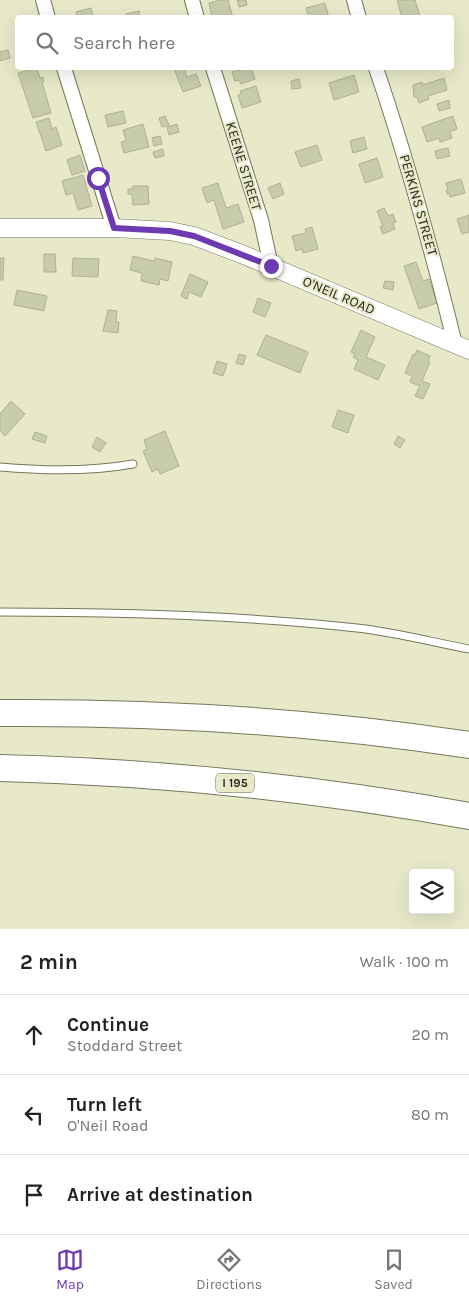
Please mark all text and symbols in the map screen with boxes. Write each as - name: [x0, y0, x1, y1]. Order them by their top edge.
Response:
- search box: [15, 15, 454, 70]
- icon: search: [33, 29, 61, 57]
- text: Search here: [73, 32, 175, 54]
- street label: KEENE STREET: [222, 120, 265, 213]
- street label: PERKINS STREET: [396, 152, 441, 258]
- route start: [87, 167, 110, 190]
- route end: [260, 255, 283, 278]
- street label: O'NEIL ROAD: [300, 273, 378, 318]
- road number: I 195: [216, 774, 254, 792]
- map controls: [409, 869, 454, 914]
- button: layers: [409, 869, 454, 914]
- text: 2 min: [20, 950, 78, 974]
- text: Walk · 100 m: [359, 952, 449, 971]
- text: Continue: [67, 1014, 149, 1036]
- icon: ahead: [20, 1021, 48, 1049]
- text: 20 m: [411, 1025, 449, 1044]
- text: Stoddard Street: [67, 1036, 182, 1055]
- text: Turn left: [67, 1094, 142, 1116]
- icon: left: [20, 1101, 48, 1129]
- text: 80 m: [411, 1105, 449, 1124]
- text: O'Neil Road: [67, 1116, 149, 1135]
- icon: arrive: [20, 1181, 48, 1209]
- text: Arrive at destination: [67, 1184, 253, 1206]
- tab: Map: [56, 1246, 84, 1293]
- tab: Directions: [196, 1246, 262, 1293]
- tab: Saved: [374, 1246, 413, 1293]

